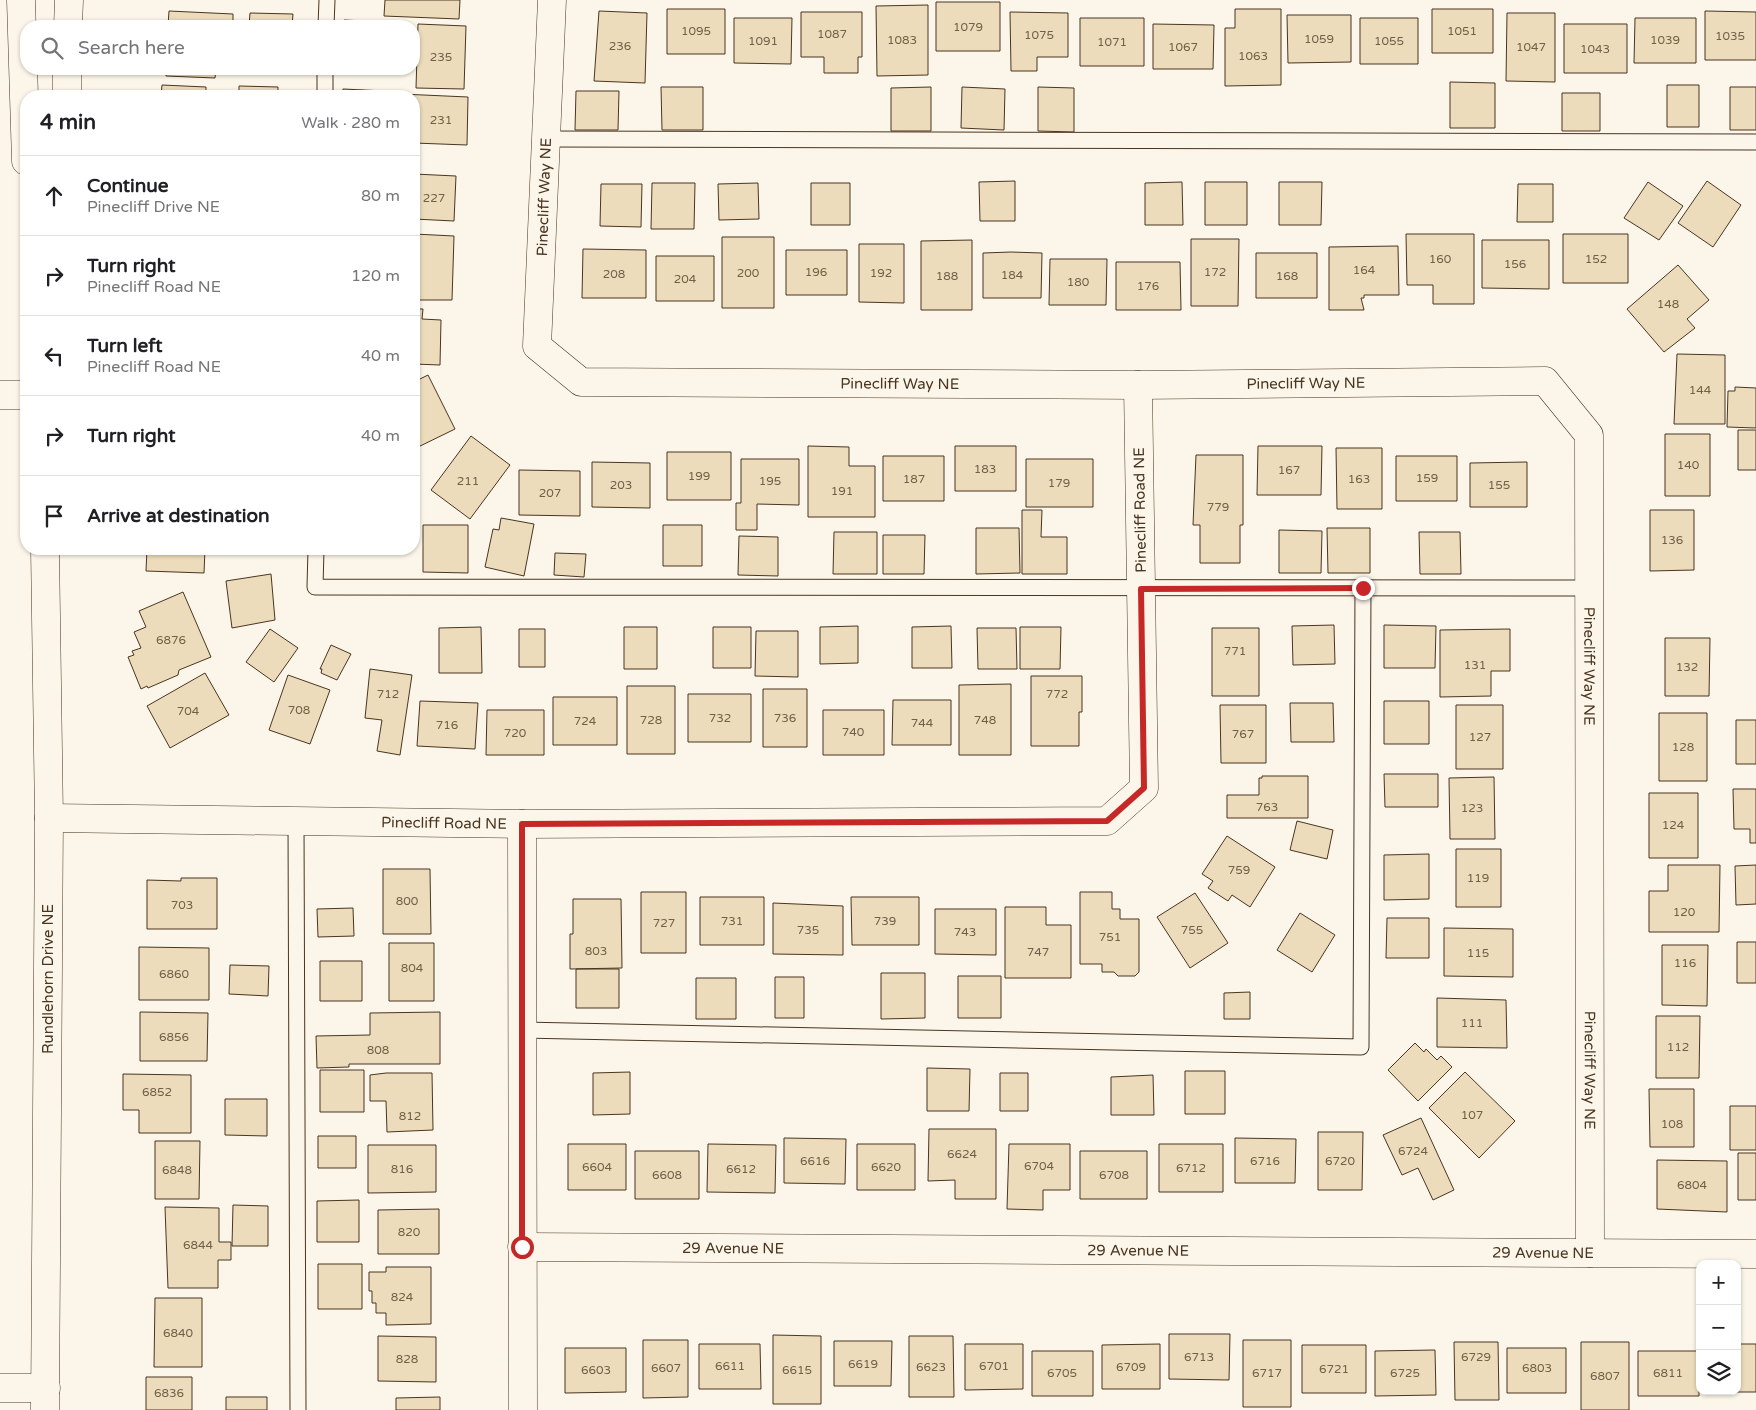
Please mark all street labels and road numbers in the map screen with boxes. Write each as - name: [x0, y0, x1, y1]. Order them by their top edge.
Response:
- street label: Pinecliff Way NE: [533, 137, 555, 257]
- street label: Pinecliff Way NE: [840, 374, 959, 393]
- street label: Pinecliff Way NE: [1246, 374, 1365, 393]
- street label: Pinecliff Road NE: [1130, 447, 1150, 573]
- street label: Pinecliff Way NE: [1580, 607, 1598, 726]
- street label: Pinecliff Road NE: [381, 813, 507, 833]
- street label: Rundlehorn Drive NE: [39, 904, 57, 1054]
- street label: Pinecliff Way NE: [1581, 1011, 1599, 1130]
- street label: 29 Avenue NE: [682, 1239, 784, 1257]
- street label: 29 Avenue NE: [1087, 1241, 1189, 1260]
- street label: 29 Avenue NE: [1492, 1244, 1594, 1262]

